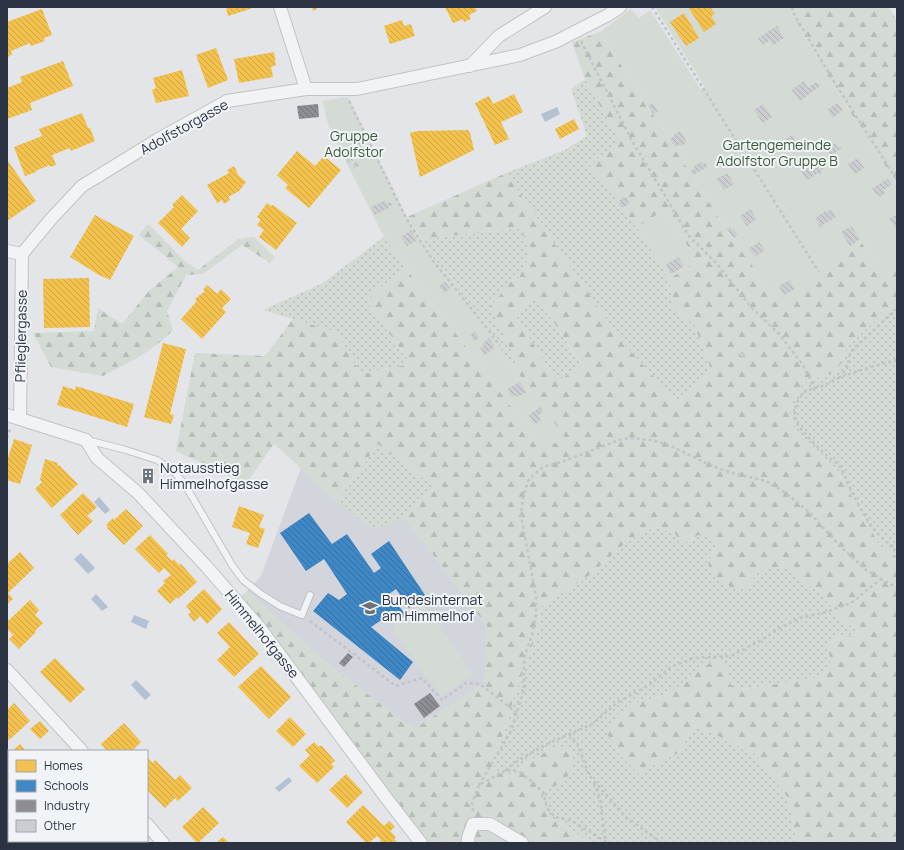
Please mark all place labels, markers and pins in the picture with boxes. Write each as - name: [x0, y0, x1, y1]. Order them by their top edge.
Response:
- place label: Notausstieg Himmelhofgasse: [160, 458, 269, 493]
- building icon: Notausstieg Himmelhofgasse: [139, 467, 157, 485]
- place label: Bundesinternat am Himmelhof: [382, 590, 483, 625]
- school or university icon: Bundesinternat am Himmelhof: [361, 599, 379, 617]

